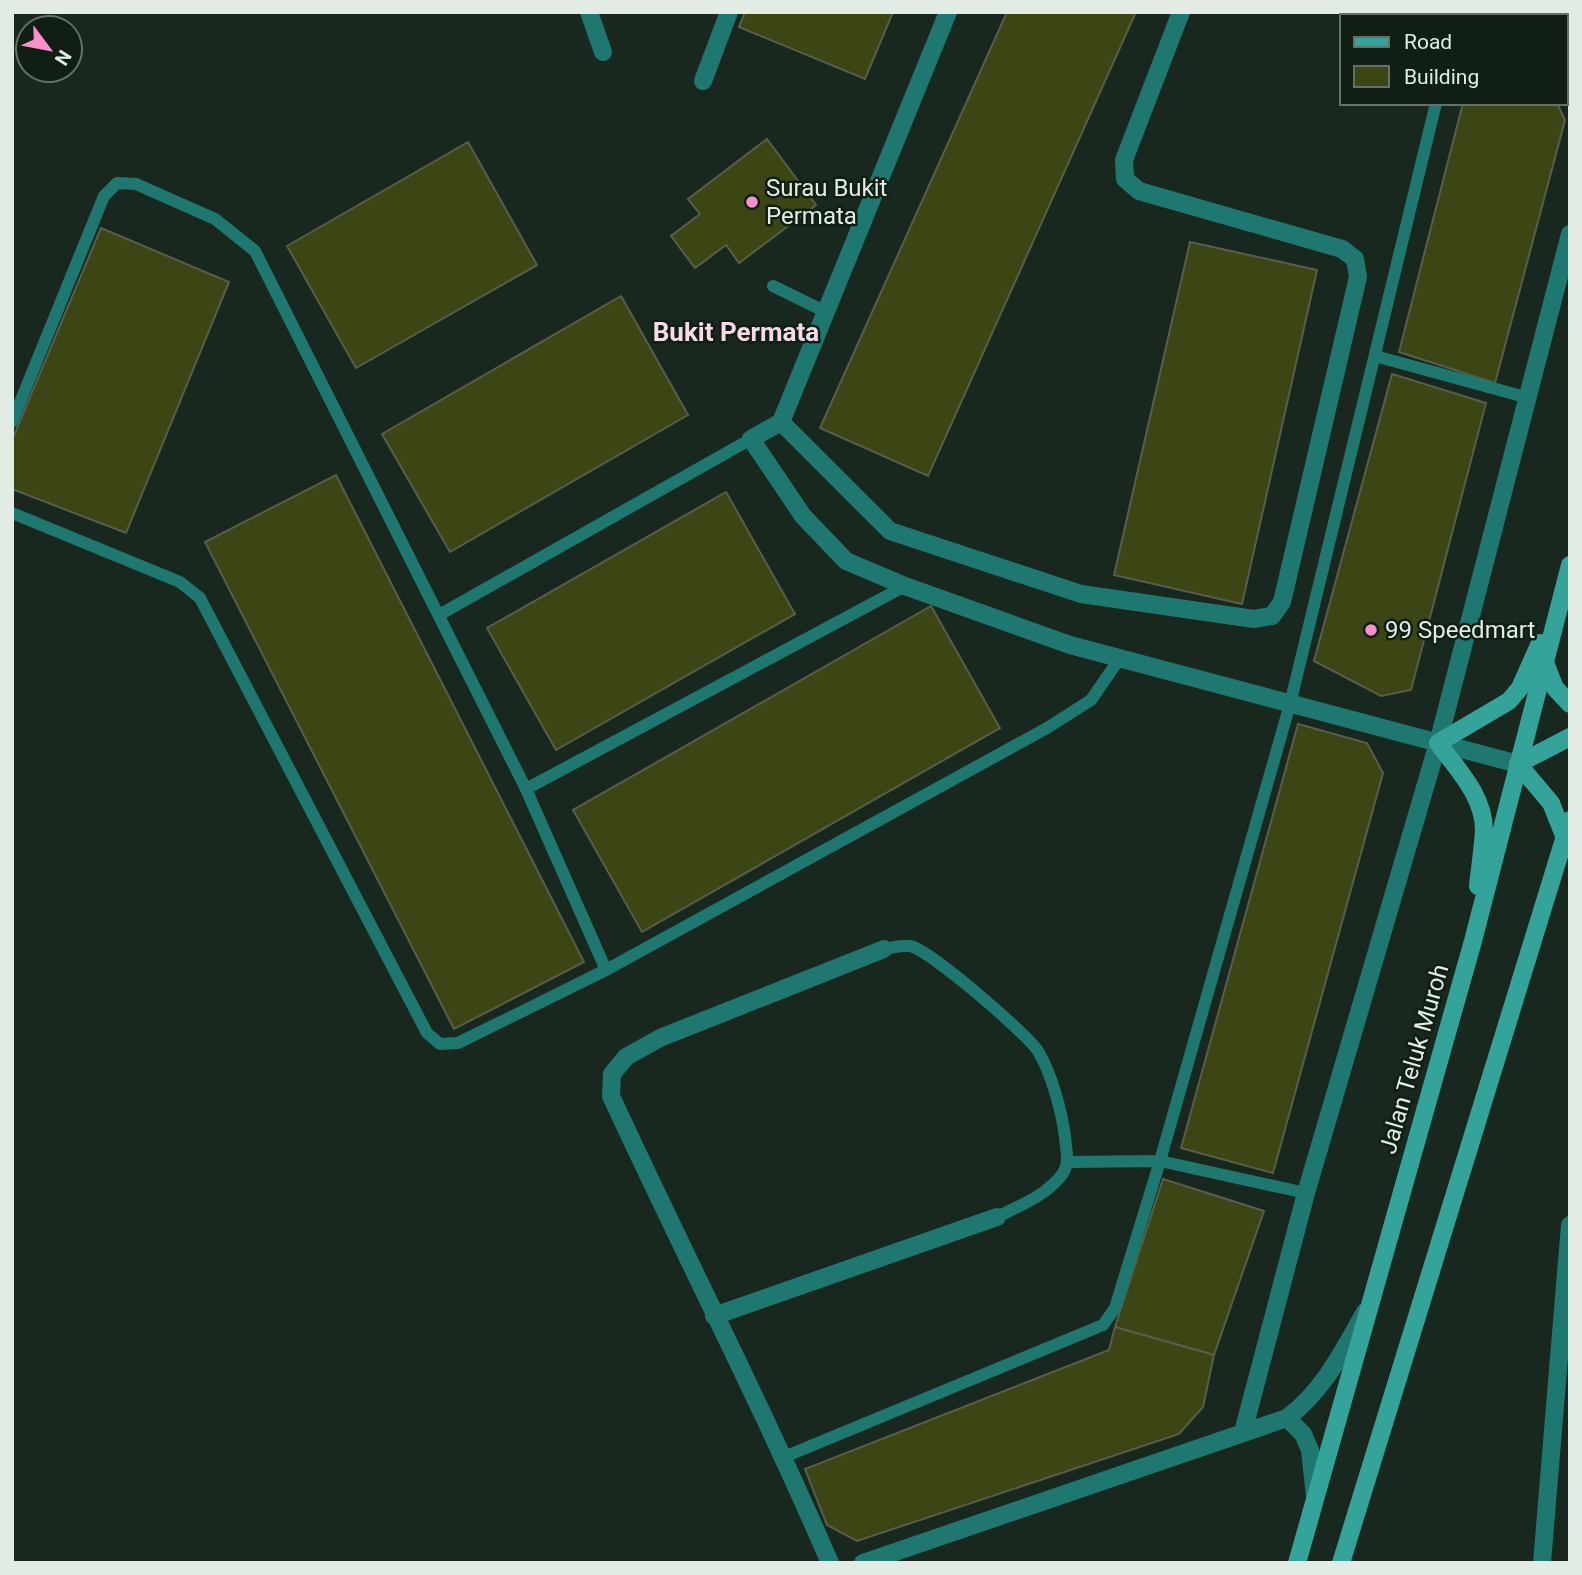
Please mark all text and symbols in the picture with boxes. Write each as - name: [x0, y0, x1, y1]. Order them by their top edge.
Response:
- north arrow: [14, 14, 84, 84]
- legend: [1340, 14, 1568, 105]
- text: Road: [1404, 30, 1452, 54]
- text: N: [50, 46, 76, 70]
- text: Building: [1404, 65, 1479, 89]
- place label: Surau Bukit Permata: [766, 174, 888, 230]
- marker: Surau Bukit Permata: [744, 194, 760, 210]
- district label: Bukit Permata: [653, 317, 819, 347]
- place label: 99 Speedmart: [1385, 616, 1535, 644]
- marker: 99 Speedmart: [1363, 622, 1379, 638]
- street label: Jalan Teluk Muroh: [1374, 961, 1454, 1157]

